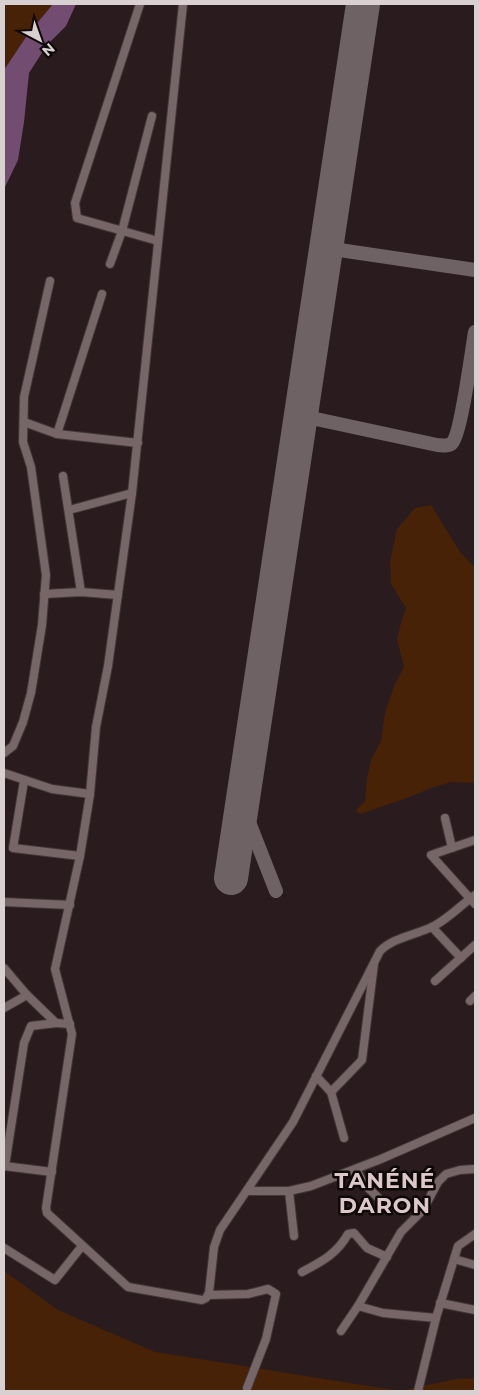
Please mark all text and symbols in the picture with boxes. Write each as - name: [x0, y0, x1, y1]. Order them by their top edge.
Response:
- north arrow: [15, 15, 65, 65]
- text: N: [38, 39, 59, 60]
- district label: TANÉNÉ DARON: [335, 1167, 435, 1219]

